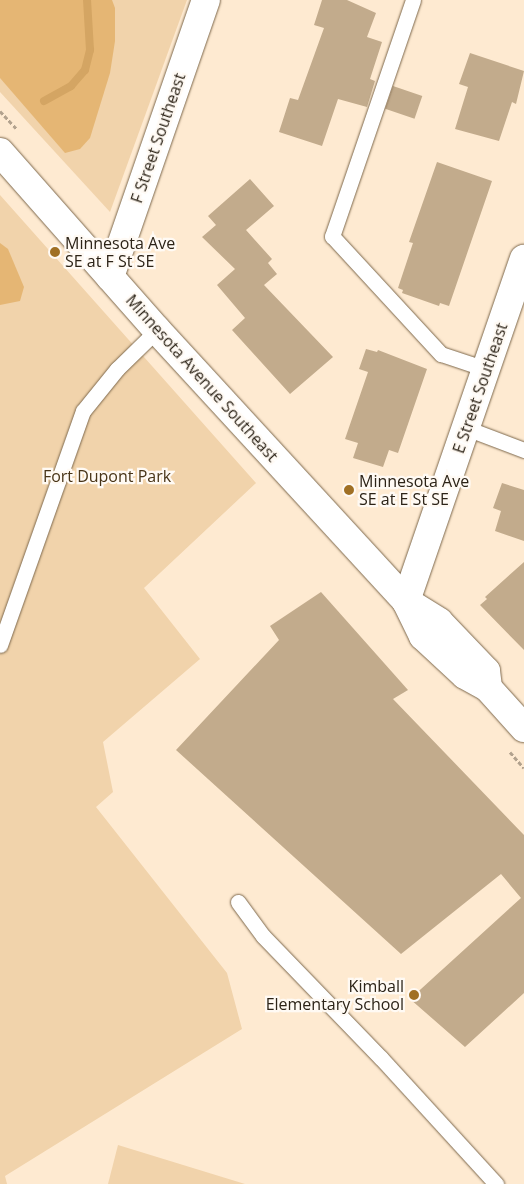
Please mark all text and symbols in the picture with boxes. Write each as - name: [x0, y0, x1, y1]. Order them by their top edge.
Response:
- street label: F Street Southeast: [127, 70, 189, 206]
- place label: Minnesota Ave SE at F St SE: [65, 233, 175, 271]
- marker: Minnesota Ave SE at F St SE: [49, 246, 61, 258]
- street label: Minnesota Avenue Southeast: [122, 291, 282, 465]
- street label: E Street Southeast: [449, 320, 511, 456]
- park label: Fort Dupont Park: [43, 466, 171, 486]
- place label: Minnesota Ave SE at E St SE: [359, 471, 469, 509]
- marker: Minnesota Ave SE at E St SE: [343, 484, 355, 496]
- place label: Kimball Elementary School: [266, 976, 404, 1014]
- marker: Kimball Elementary School: [408, 989, 420, 1001]

